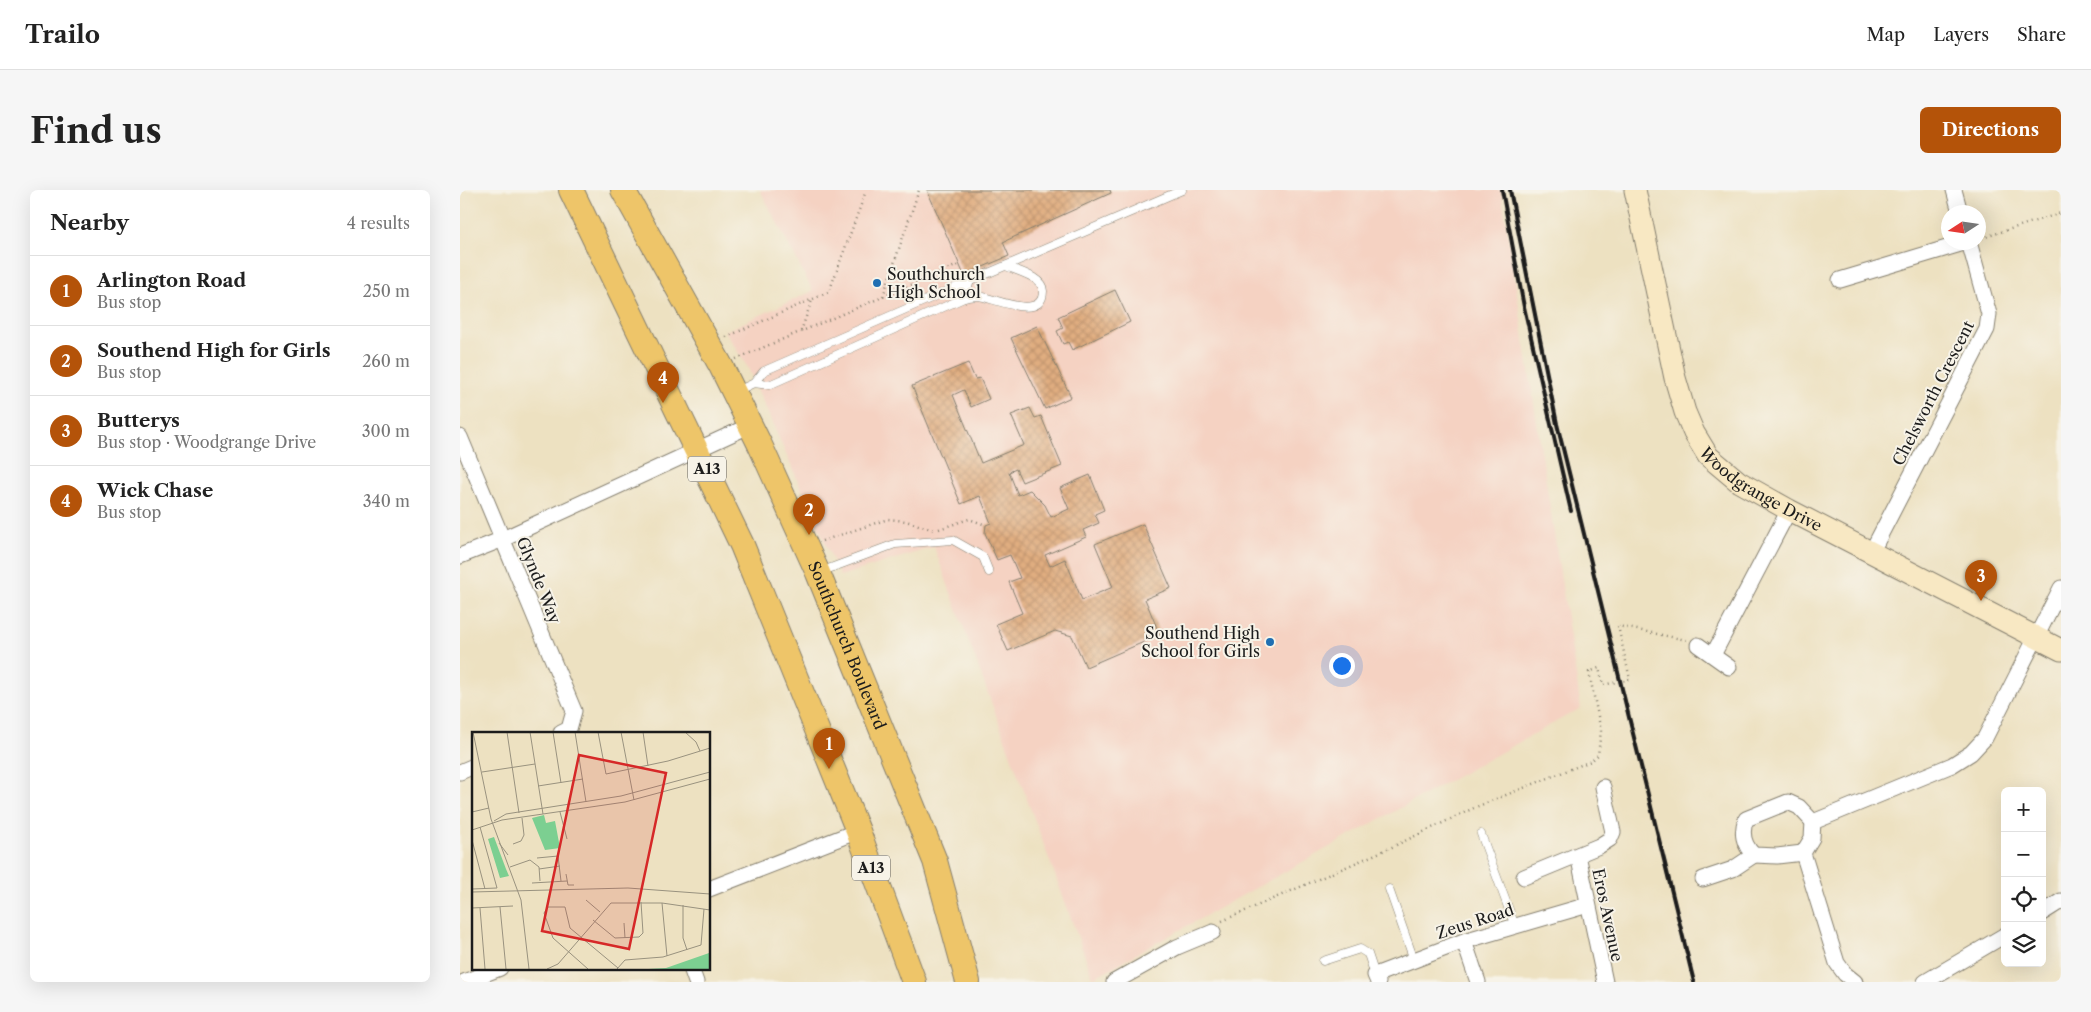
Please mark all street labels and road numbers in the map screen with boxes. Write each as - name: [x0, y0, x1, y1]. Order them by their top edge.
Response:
- street label: Chelsworth Crescent: [1888, 317, 1978, 469]
- street label: Woodgrange Drive: [1694, 443, 1826, 535]
- road number: A13: [688, 456, 726, 482]
- street label: Glynde Way: [513, 534, 566, 627]
- street label: Southchurch Boulevard: [804, 558, 891, 732]
- road number: A13: [852, 856, 890, 880]
- street label: Eros Avenue: [1588, 867, 1628, 963]
- street label: Zeus Road: [1434, 899, 1517, 943]

